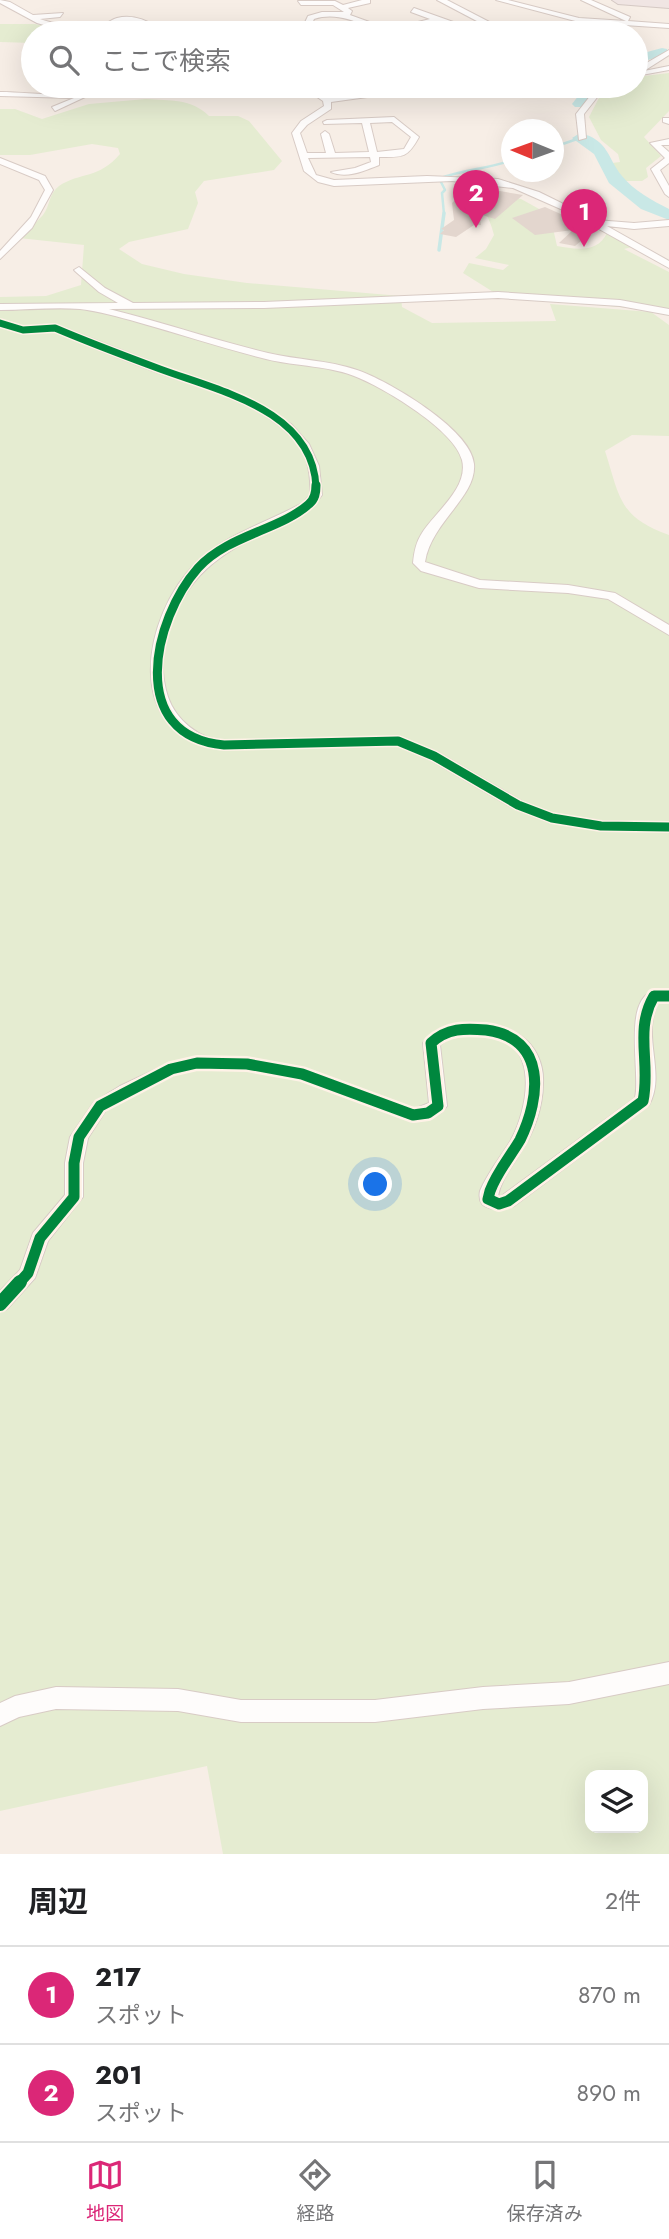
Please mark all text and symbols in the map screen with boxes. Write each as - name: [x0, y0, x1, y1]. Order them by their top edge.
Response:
- search box: [21, 21, 648, 98]
- icon: search: [45, 41, 83, 79]
- text: ここで検索: [101, 42, 231, 80]
- north arrow: [501, 119, 564, 182]
- pin: 2: [453, 170, 499, 228]
- pin: 1: [561, 189, 607, 247]
- your location: [358, 1167, 392, 1201]
- map controls: [585, 1770, 648, 1833]
- button: layers: [585, 1770, 648, 1833]
- text: 周辺: [28, 1880, 88, 1923]
- text: 2件: [605, 1884, 641, 1918]
- text: 217: [95, 1958, 141, 1996]
- text: 1: [45, 1978, 57, 2012]
- text: 870 m: [578, 1978, 641, 2012]
- text: スポット: [95, 1998, 187, 2032]
- text: 201: [95, 2056, 143, 2094]
- text: 2: [43, 2076, 59, 2110]
- text: 890 m: [577, 2076, 641, 2110]
- text: スポット: [95, 2096, 187, 2130]
- tab: 地図: [86, 2156, 124, 2227]
- tab: 経路: [296, 2156, 335, 2227]
- tab: 保存済み: [507, 2156, 583, 2227]

